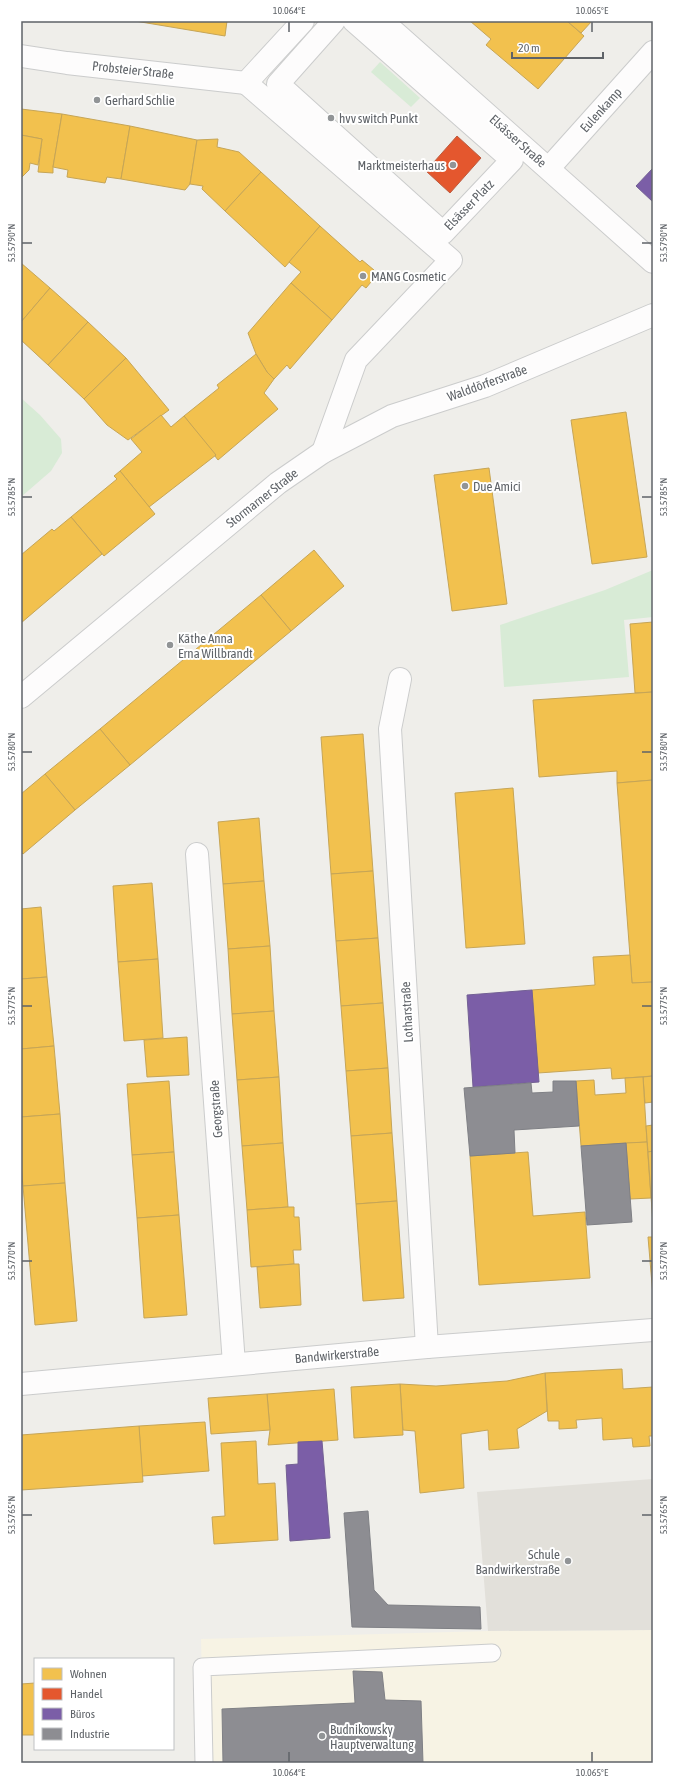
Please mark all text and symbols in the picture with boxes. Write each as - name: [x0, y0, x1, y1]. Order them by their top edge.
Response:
- text: 10.064°E: [273, 5, 306, 16]
- text: 10.065°E: [576, 5, 609, 16]
- scale bar: [512, 34, 603, 60]
- text: 20 m: [518, 41, 540, 55]
- street label: Probsteier Straße: [91, 58, 175, 82]
- street label: Eulenkamp: [577, 85, 625, 135]
- place label: Gerhard Schlie: [105, 93, 175, 108]
- marker: Gerhard Schlie: [92, 95, 102, 105]
- place label: hvv switch Punkt: [339, 111, 418, 126]
- street label: Elsässer Straße: [487, 112, 550, 170]
- marker: hvv switch Punkt: [326, 113, 336, 123]
- place label: Marktmeisterhaus: [358, 158, 445, 173]
- marker: Marktmeisterhaus: [448, 160, 458, 170]
- street label: Elsässer Platz: [441, 176, 497, 233]
- text: 53.5790°N: [6, 224, 17, 262]
- text: 53.5790°N: [658, 224, 669, 262]
- place label: MANG Cosmetic: [371, 269, 446, 284]
- marker: MANG Cosmetic: [358, 271, 368, 281]
- street label: Walddörferstraße: [445, 362, 529, 404]
- street label: Stormarner Straße: [223, 465, 301, 531]
- text: 53.5785°N: [6, 478, 17, 516]
- text: 53.5785°N: [658, 478, 669, 516]
- place label: Due Amici: [473, 479, 521, 494]
- marker: Due Amici: [460, 481, 470, 491]
- place label: Käthe Anna Erna Willbrandt: [178, 631, 253, 661]
- marker: Käthe Anna Erna Willbrandt: [165, 640, 175, 650]
- text: 53.5780°N: [6, 733, 17, 771]
- text: 53.5780°N: [658, 733, 669, 771]
- street label: Lotharstraße: [398, 981, 416, 1043]
- text: 53.5775°N: [6, 987, 17, 1025]
- text: 53.5775°N: [658, 987, 669, 1025]
- street label: Georgstraße: [206, 1080, 225, 1138]
- text: 53.5770°N: [6, 1242, 17, 1280]
- text: 53.5770°N: [658, 1242, 669, 1280]
- street label: Bandwirkerstraße: [294, 1344, 380, 1366]
- text: 53.5765°N: [6, 1496, 17, 1534]
- text: 53.5765°N: [658, 1496, 669, 1534]
- place label: Schule Bandwirkerstraße: [476, 1547, 560, 1577]
- marker: Schule Bandwirkerstraße: [563, 1556, 573, 1566]
- legend: [34, 1658, 174, 1750]
- text: Wohnen: [70, 1667, 107, 1681]
- text: Handel: [70, 1687, 104, 1701]
- text: Büros: [70, 1707, 95, 1721]
- place label: Budnikowsky Hauptverwaltung: [330, 1722, 414, 1752]
- text: Industrie: [70, 1727, 110, 1741]
- marker: Budnikowsky Hauptverwaltung: [317, 1731, 327, 1741]
- text: 10.064°E: [273, 1767, 306, 1778]
- text: 10.065°E: [576, 1767, 609, 1778]

